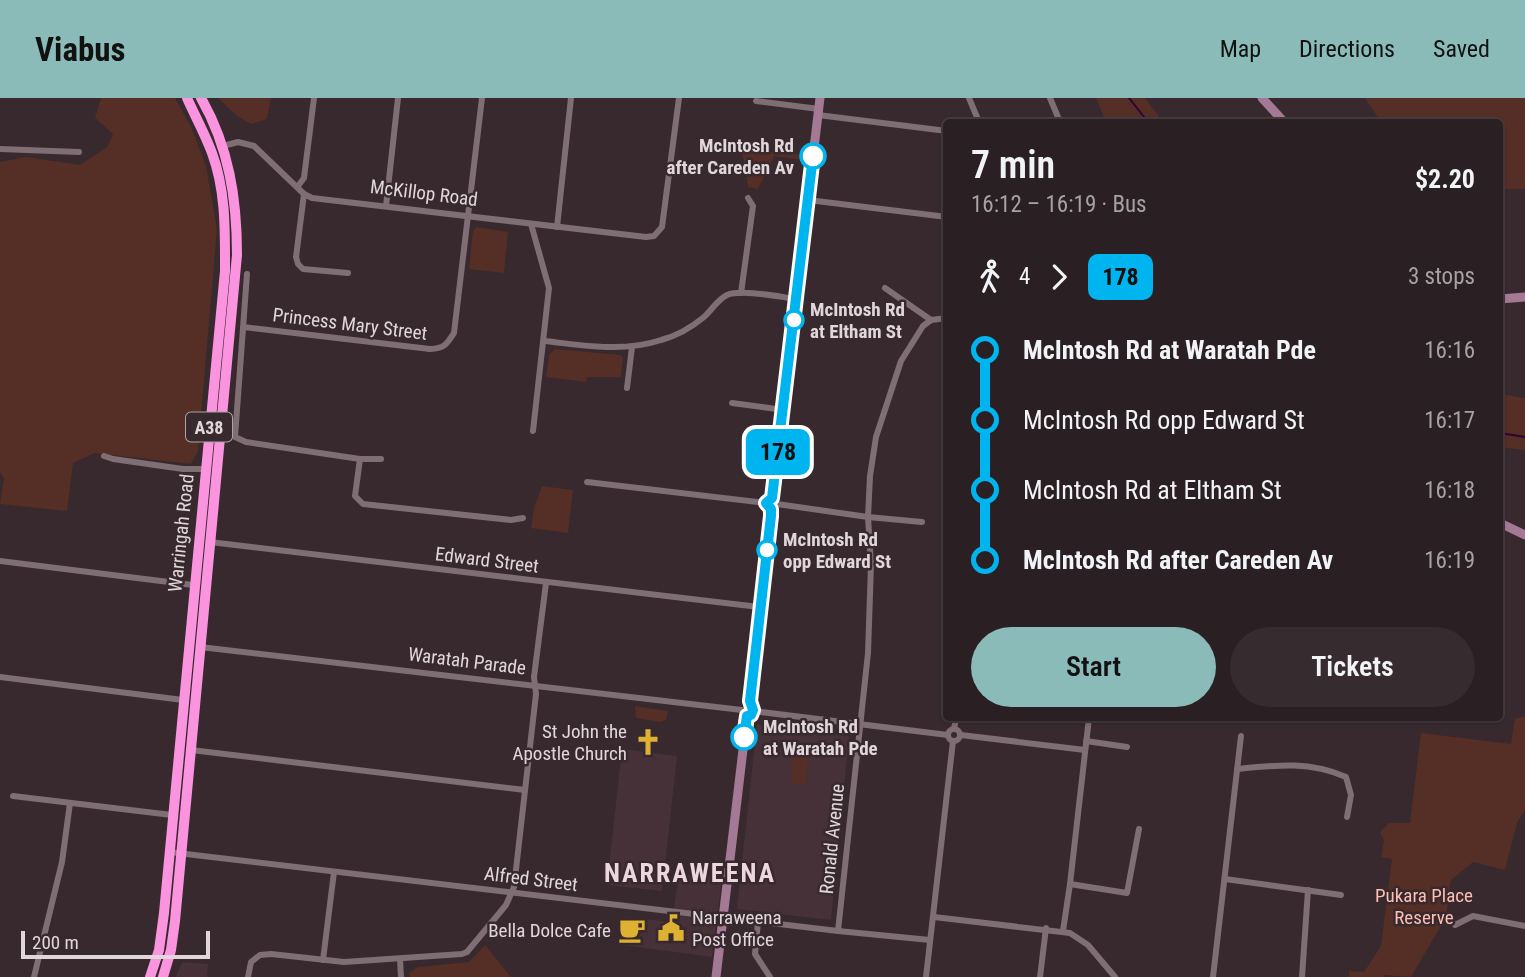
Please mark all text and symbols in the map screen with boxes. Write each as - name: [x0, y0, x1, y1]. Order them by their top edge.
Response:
- text: Viabus: [35, 30, 125, 69]
- text: Map: [1220, 35, 1261, 63]
- text: Directions: [1299, 35, 1395, 63]
- text: Saved: [1433, 35, 1490, 63]
- place label: McIntosh Rd after Careden Av: [667, 134, 794, 179]
- marker: McIntosh Rd after Careden Av: [800, 143, 826, 169]
- text: 7 min: [971, 143, 1055, 187]
- text: $2.20: [1415, 164, 1475, 194]
- street label: McKillop Road: [369, 175, 479, 211]
- text: 16:12 – 16:19 · Bus: [971, 191, 1147, 218]
- icon: walk: [971, 258, 1009, 296]
- icon: forward: [1040, 258, 1078, 296]
- text: 4: [1019, 263, 1030, 290]
- text: 178: [1102, 263, 1139, 291]
- text: 3 stops: [1408, 263, 1475, 290]
- place label: McIntosh Rd at Eltham St: [810, 298, 905, 343]
- street label: Princess Mary Street: [271, 303, 429, 345]
- marker: McIntosh Rd at Eltham St: [784, 310, 804, 330]
- text: McIntosh Rd at Waratah Pde: [1023, 335, 1316, 365]
- text: 16:16: [1424, 337, 1475, 364]
- text: McIntosh Rd opp Edward St: [1023, 405, 1305, 435]
- text: 16:17: [1424, 407, 1475, 434]
- road number: A38: [186, 412, 232, 442]
- line badge: 178: [738, 429, 818, 475]
- text: 178: [760, 438, 796, 466]
- street label: Warringah Road: [163, 473, 199, 593]
- text: McIntosh Rd at Eltham St: [1023, 475, 1282, 505]
- text: 16:18: [1424, 477, 1475, 504]
- place label: McIntosh Rd opp Edward St: [783, 528, 891, 573]
- marker: McIntosh Rd opp Edward St: [757, 540, 777, 560]
- street label: Edward Street: [434, 542, 540, 578]
- text: McIntosh Rd after Careden Av: [1023, 545, 1333, 575]
- text: 16:19: [1424, 547, 1475, 574]
- button: Start: [971, 627, 1216, 707]
- button: Tickets: [1230, 627, 1475, 707]
- street label: Waratah Parade: [407, 642, 527, 680]
- place label: McIntosh Rd at Waratah Pde: [763, 715, 878, 760]
- place label: St John the Apostle Church: [513, 720, 627, 765]
- marker: McIntosh Rd at Waratah Pde: [731, 724, 757, 750]
- church icon: St John the Apostle Church: [633, 727, 663, 757]
- street label: Ronald Avenue: [815, 783, 849, 895]
- district label: NARRAWEENA: [604, 858, 776, 888]
- street label: Alfred Street: [483, 862, 579, 896]
- park label: Pukara Place Reserve: [1375, 884, 1473, 929]
- place label: Narraweena Post Office: [692, 906, 782, 951]
- public building icon: Narraweena Post Office: [656, 913, 686, 943]
- cafe icon: Bella Dolce Cafe: [617, 915, 647, 945]
- place label: Bella Dolce Cafe: [488, 919, 611, 942]
- scale bar: [21, 928, 210, 960]
- text: 200 m: [32, 931, 79, 954]

